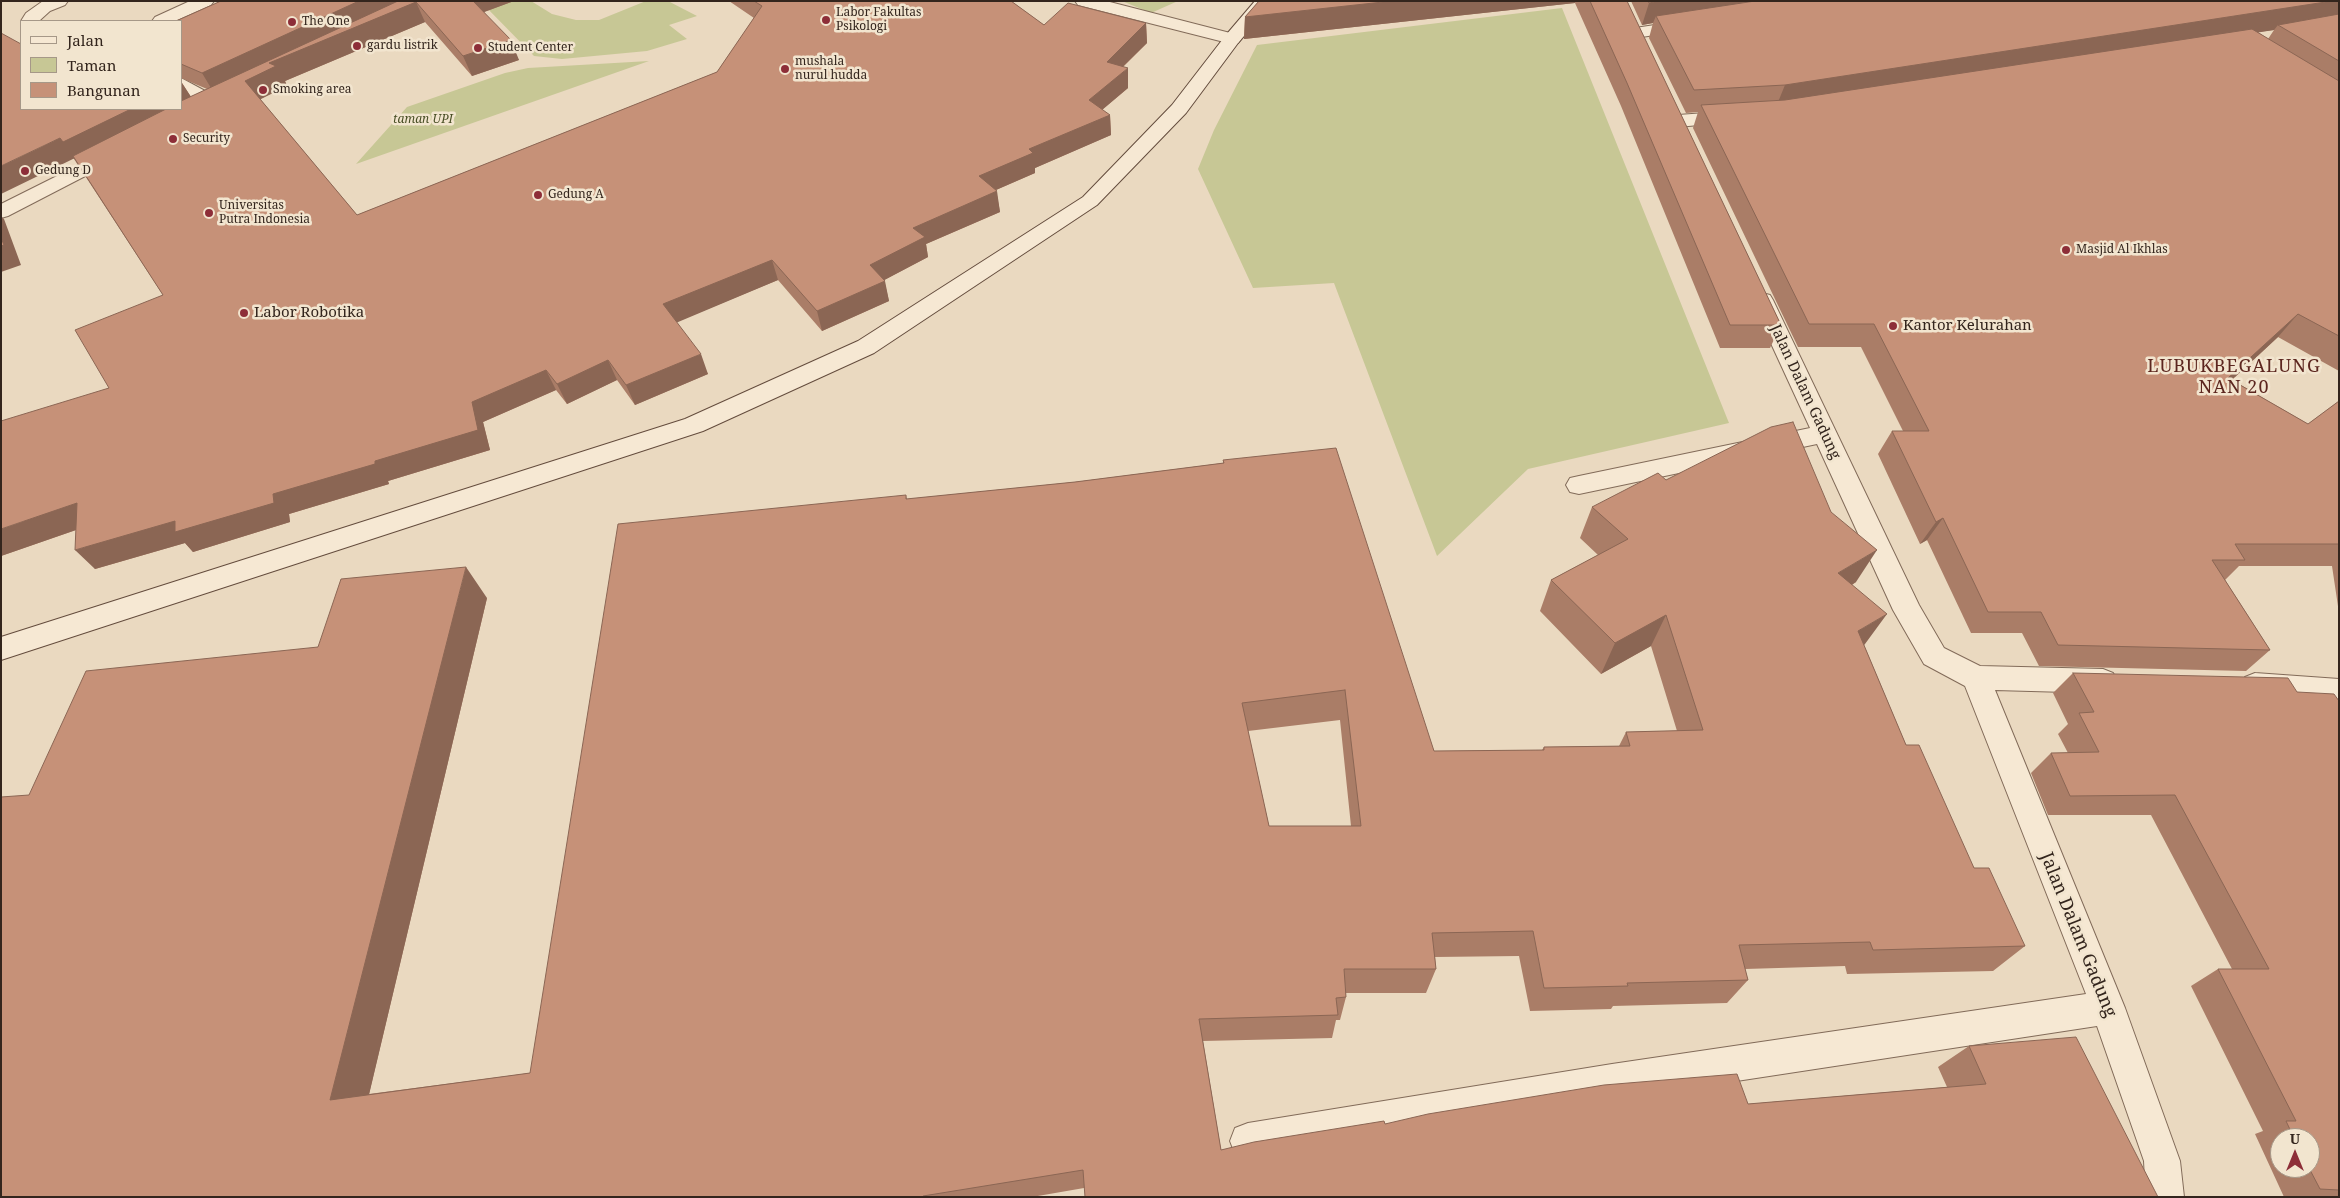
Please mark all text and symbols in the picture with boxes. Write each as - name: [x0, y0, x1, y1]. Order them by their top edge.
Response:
- place label: Labor Fakultas Psikologi: [836, 6, 921, 34]
- marker: Labor Fakultas Psikologi: [820, 14, 832, 26]
- place label: The One: [302, 15, 350, 29]
- marker: The One: [286, 16, 298, 28]
- legend: [20, 20, 182, 110]
- text: Jalan: [67, 30, 104, 50]
- place label: gardu listrik: [367, 39, 438, 53]
- marker: gardu listrik: [351, 40, 363, 52]
- place label: Student Center: [488, 41, 573, 55]
- marker: Student Center: [472, 42, 484, 54]
- text: Taman: [67, 55, 117, 75]
- place label: mushala nurul hudda: [795, 55, 867, 83]
- marker: mushala nurul hudda: [779, 63, 791, 75]
- text: Bangunan: [67, 80, 140, 100]
- place label: Smoking area: [273, 83, 352, 97]
- marker: Smoking area: [257, 84, 269, 96]
- park label: taman UPI: [393, 113, 453, 127]
- place label: Security: [183, 132, 230, 146]
- marker: Security: [167, 133, 179, 145]
- place label: Gedung D: [35, 164, 91, 178]
- marker: Gedung D: [19, 165, 31, 177]
- place label: Gedung A: [548, 188, 604, 202]
- marker: Gedung A: [532, 189, 544, 201]
- place label: Universitas Putra Indonesia: [219, 199, 310, 227]
- marker: Universitas Putra Indonesia: [203, 207, 215, 219]
- place label: Masjid Al Ikhlas: [2076, 243, 2168, 257]
- marker: Masjid Al Ikhlas: [2060, 244, 2072, 256]
- place label: Labor Robotika: [254, 304, 364, 322]
- marker: Labor Robotika: [238, 307, 250, 319]
- place label: Kantor Kelurahan: [1903, 317, 2032, 335]
- marker: Kantor Kelurahan: [1887, 320, 1899, 332]
- street label: Jalan Dalam Gadung: [1766, 322, 1844, 462]
- district label: LUBUKBEGALUNG NAN 20: [2146, 356, 2322, 398]
- street label: Jalan Dalam Gadung: [2035, 849, 2121, 1021]
- north arrow: [2270, 1128, 2320, 1178]
- text: U: [2290, 1129, 2300, 1148]

